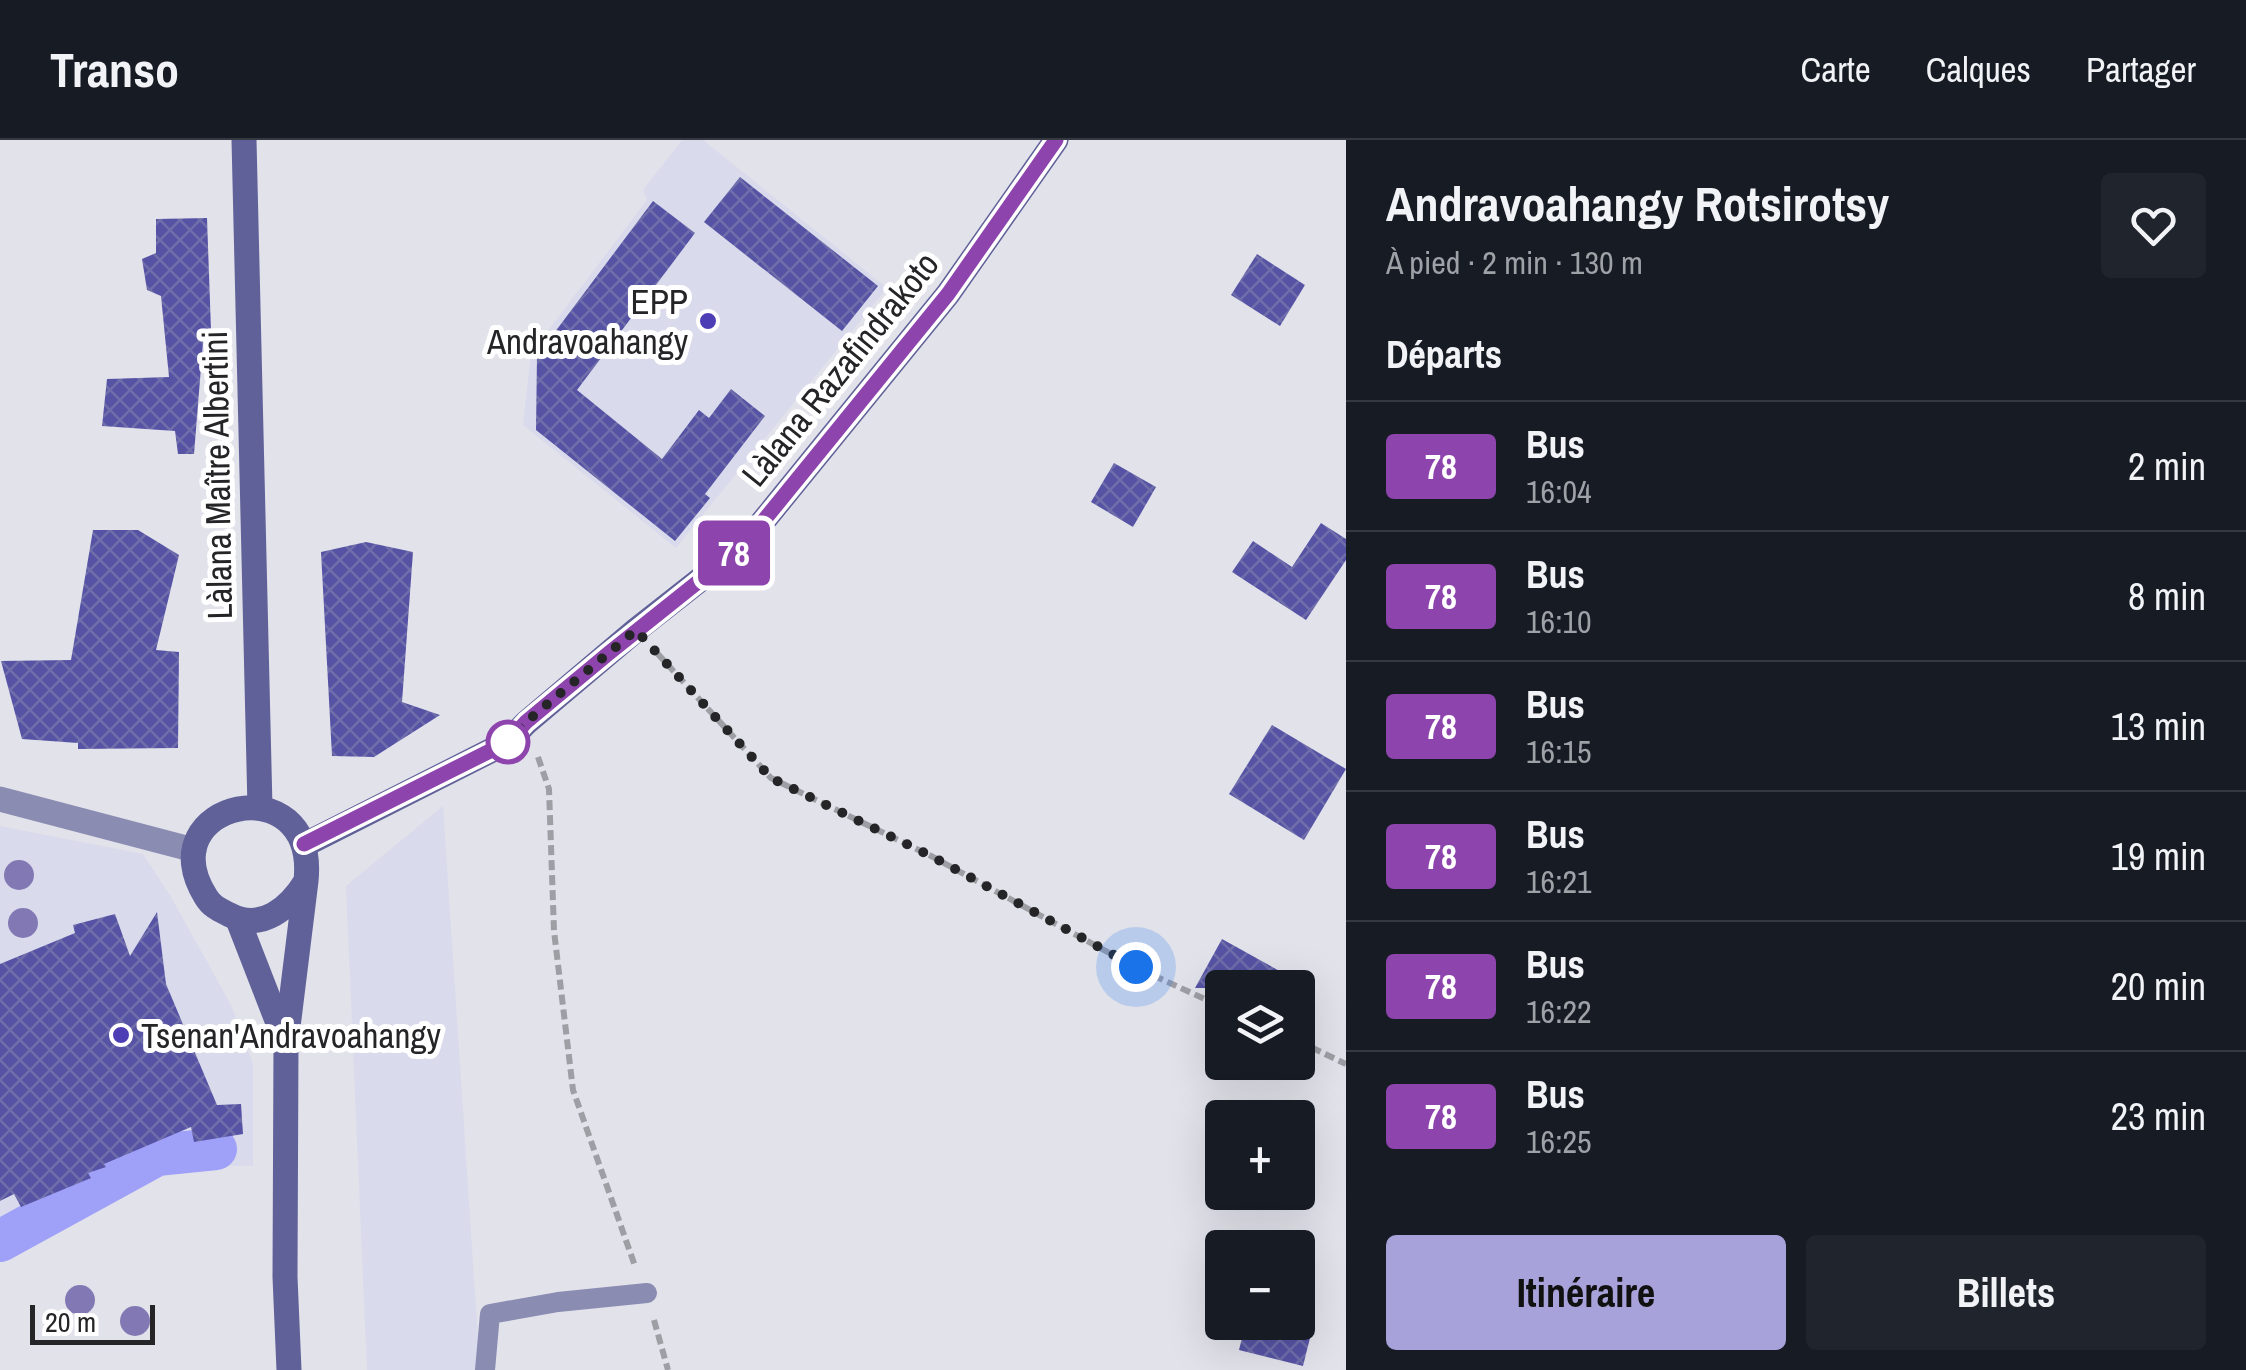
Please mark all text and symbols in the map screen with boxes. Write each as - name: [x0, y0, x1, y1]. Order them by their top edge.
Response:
- text: Transo: [50, 37, 179, 102]
- text: Carte: [1800, 46, 1871, 93]
- text: Calques: [1926, 46, 2031, 93]
- text: Partager: [2086, 46, 2196, 93]
- text: Andravoahangy Rotsirotsy: [1386, 171, 1889, 236]
- button: heart: [2101, 173, 2206, 278]
- text: À pied · 2 min · 130 m: [1386, 241, 1643, 284]
- street label: Làlana Razafindrakoto: [731, 242, 949, 496]
- place label: EPP Andravoahangy: [486, 278, 689, 365]
- marker: EPP Andravoahangy: [697, 310, 719, 332]
- text: Départs: [1386, 329, 1502, 380]
- street label: Làlana Maître Albertini: [191, 330, 243, 620]
- text: Bus: [1526, 419, 1585, 470]
- text: 2 min: [2128, 441, 2206, 492]
- text: 78: [1425, 443, 1457, 490]
- text: 16:04: [1526, 470, 1592, 513]
- line badge: 78: [689, 520, 779, 586]
- text: 78: [718, 530, 750, 577]
- text: Bus: [1526, 549, 1585, 600]
- text: 8 min: [2128, 571, 2206, 622]
- text: 78: [1425, 573, 1457, 620]
- text: 16:10: [1526, 600, 1592, 643]
- text: Bus: [1526, 679, 1585, 730]
- text: 13 min: [2111, 701, 2206, 752]
- text: 78: [1425, 703, 1457, 750]
- unlabelled marker: [487, 721, 529, 763]
- text: 16:15: [1526, 730, 1592, 773]
- text: Bus: [1526, 809, 1585, 860]
- text: 19 min: [2111, 831, 2206, 882]
- text: 78: [1425, 833, 1457, 880]
- text: 16:21: [1526, 860, 1592, 903]
- text: Bus: [1526, 939, 1585, 990]
- your location: [1111, 942, 1161, 992]
- text: 20 min: [2111, 961, 2206, 1012]
- text: 78: [1425, 963, 1457, 1010]
- map controls: [1205, 970, 1315, 1340]
- button: layers: [1205, 970, 1315, 1080]
- text: 16:22: [1526, 990, 1592, 1033]
- place label: Tsenan'Andravoahangy: [141, 1012, 441, 1059]
- marker: Tsenan'Andravoahangy: [110, 1024, 132, 1046]
- text: Bus: [1526, 1069, 1585, 1120]
- text: 23 min: [2111, 1091, 2206, 1142]
- text: 78: [1425, 1093, 1457, 1140]
- button: +: [1205, 1100, 1315, 1210]
- text: 16:25: [1526, 1120, 1592, 1163]
- button: −: [1205, 1230, 1315, 1340]
- button: Itinéraire: [1386, 1235, 1786, 1350]
- button: Billets: [1806, 1235, 2206, 1350]
- scale bar: [30, 1300, 155, 1344]
- text: 20 m: [45, 1303, 96, 1341]

